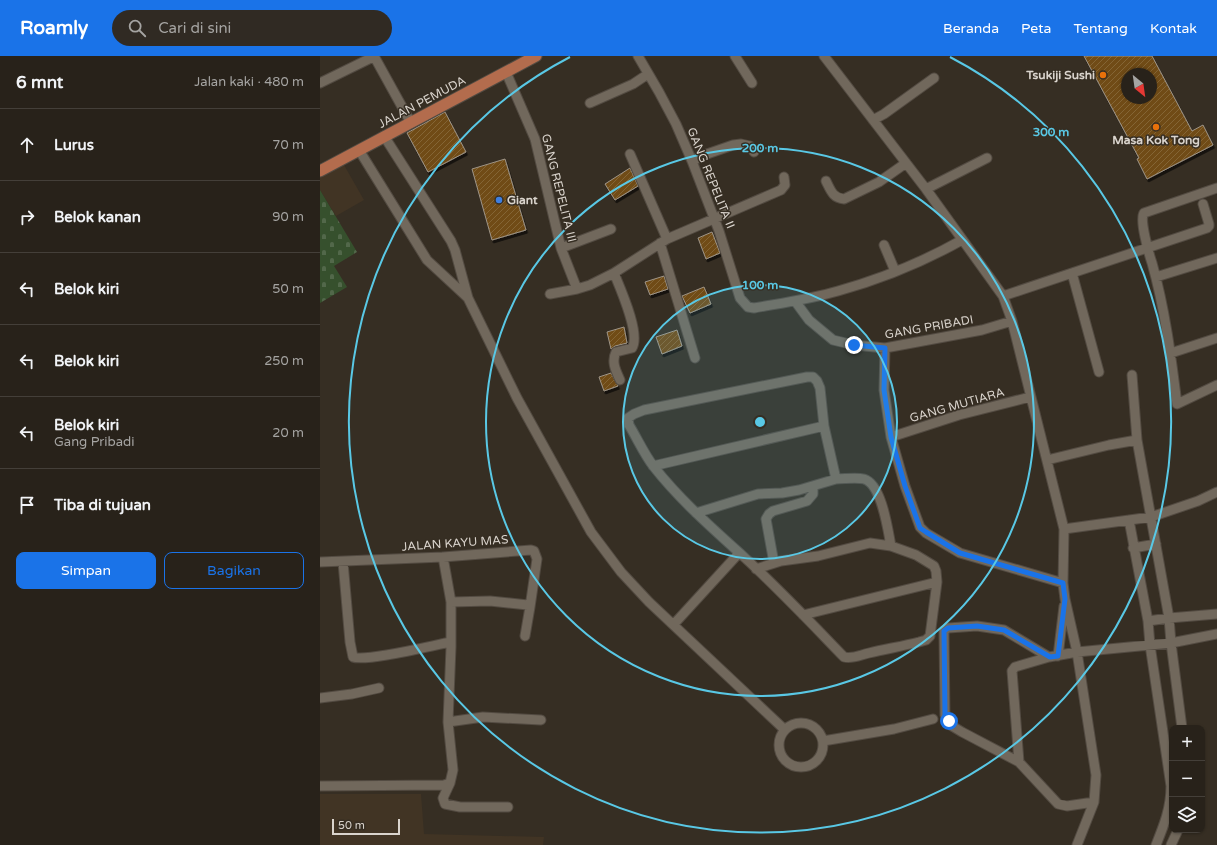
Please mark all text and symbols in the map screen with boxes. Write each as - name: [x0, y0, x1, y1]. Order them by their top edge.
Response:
- search box: [112, 10, 392, 46]
- text: Roamly: [20, 17, 88, 39]
- icon: search: [126, 17, 148, 39]
- text: Cari di sini: [158, 19, 231, 37]
- text: Beranda: [943, 20, 999, 37]
- text: Peta: [1021, 20, 1051, 37]
- text: Tentang: [1073, 20, 1128, 37]
- text: Kontak: [1150, 20, 1197, 37]
- place label: Tsukiji Sushi: [1025, 68, 1095, 83]
- north arrow: [1121, 68, 1157, 104]
- marker: Tsukiji Sushi: [1098, 70, 1108, 80]
- text: 6 mnt: [16, 72, 63, 93]
- street label: JALAN PEMUDA: [376, 73, 468, 131]
- text: Jalan kaki · 480 m: [194, 74, 304, 90]
- marker: Masa Kok Tong: [1151, 122, 1161, 132]
- street label: GANG REPELITA II: [684, 125, 738, 231]
- text: 300 m: [1033, 125, 1069, 139]
- street label: GANG REPELITA III: [539, 132, 579, 244]
- place label: Masa Kok Tong: [1112, 133, 1200, 148]
- icon: ahead: [16, 134, 38, 156]
- text: Lurus: [54, 136, 94, 154]
- text: 70 m: [272, 137, 304, 153]
- text: 200 m: [742, 141, 778, 155]
- place label: Giant: [507, 193, 538, 207]
- marker: Giant: [494, 195, 504, 205]
- icon: right: [16, 206, 38, 228]
- text: Belok kanan: [54, 208, 141, 226]
- text: 90 m: [272, 209, 304, 225]
- icon: left: [16, 278, 38, 300]
- text: 100 m: [742, 278, 778, 292]
- text: Belok kiri: [54, 280, 119, 298]
- text: 50 m: [272, 281, 304, 297]
- street label: GANG PRIBADI: [884, 312, 974, 342]
- route end: [845, 336, 863, 354]
- icon: left: [16, 350, 38, 372]
- text: Belok kiri: [54, 352, 119, 370]
- text: 250 m: [264, 353, 304, 369]
- street label: GANG MUTIARA: [908, 385, 1006, 425]
- centre of rings: [753, 415, 767, 429]
- text: Belok kiri: [54, 416, 119, 434]
- icon: left: [16, 422, 38, 444]
- text: 20 m: [272, 425, 304, 441]
- text: Gang Pribadi: [54, 434, 134, 450]
- icon: arrive: [16, 494, 38, 516]
- text: Tiba di tujuan: [54, 496, 151, 514]
- street label: JALAN KAYU MAS: [401, 532, 509, 554]
- button: Simpan: [16, 552, 156, 589]
- button: Bagikan: [164, 552, 304, 589]
- route start: [940, 712, 958, 730]
- map controls: [1169, 725, 1205, 833]
- button: +: [1169, 725, 1205, 761]
- button: −: [1169, 761, 1205, 797]
- button: layers: [1169, 797, 1205, 833]
- scale bar: [332, 817, 400, 836]
- text: 50 m: [338, 819, 365, 832]

